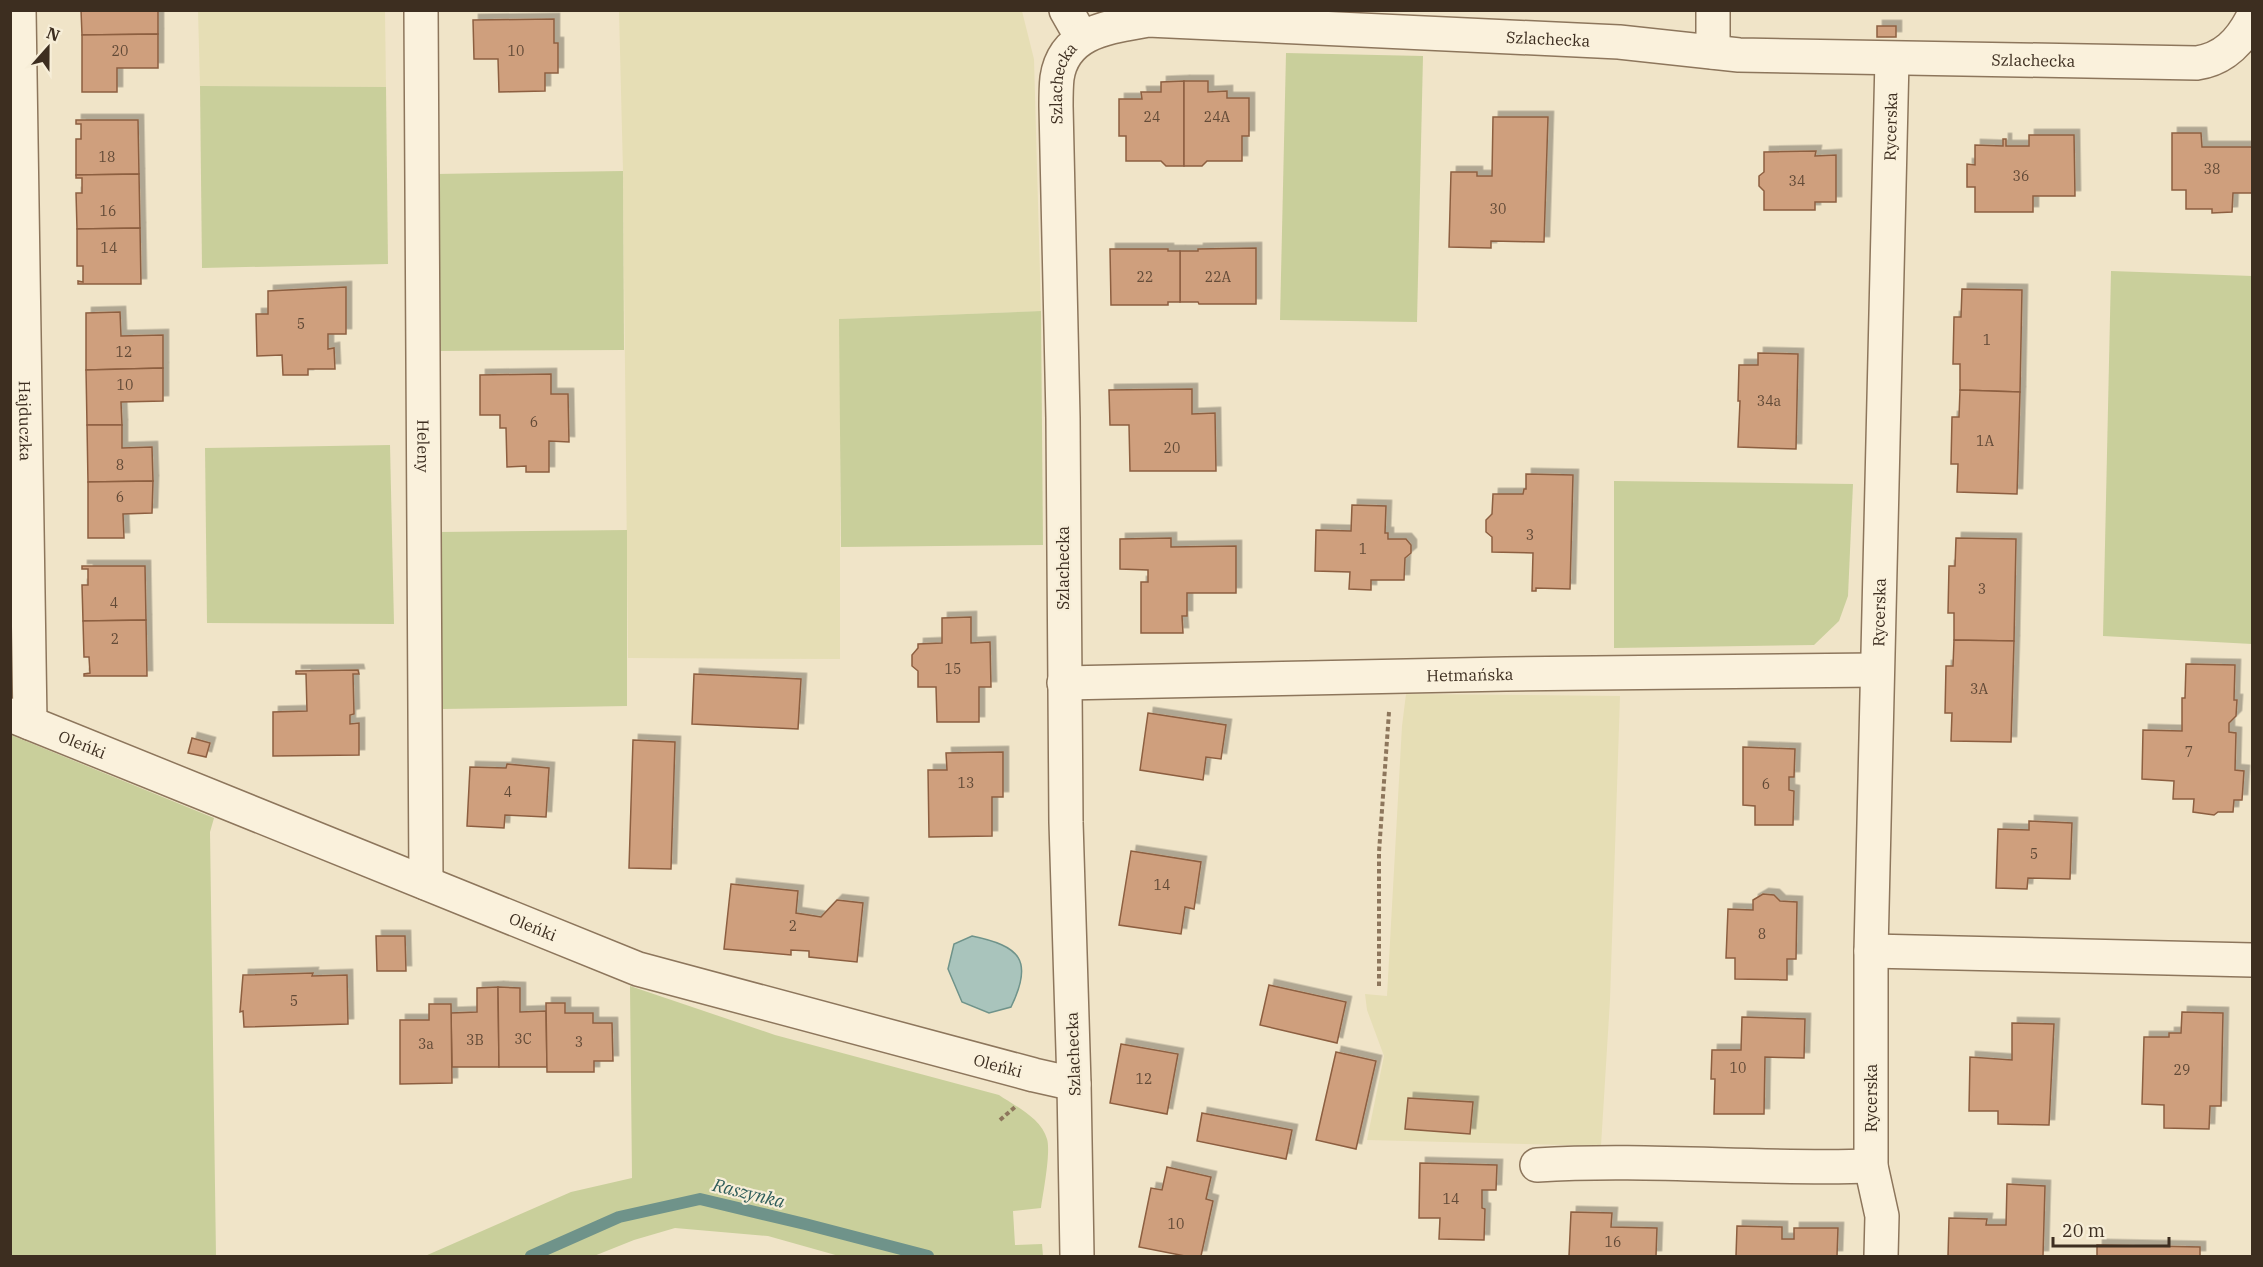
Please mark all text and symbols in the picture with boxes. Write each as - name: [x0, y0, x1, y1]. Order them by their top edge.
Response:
- north arrow: [18, 18, 78, 78]
- text: N: [44, 22, 63, 46]
- street label: Szlachecka: [1506, 27, 1591, 51]
- street label: Szlachecka: [1046, 38, 1081, 125]
- house number: 20: [112, 42, 128, 60]
- house number: 10: [508, 42, 524, 60]
- street label: Szlachecka: [1991, 49, 2076, 71]
- street label: Rycerska: [1880, 92, 1901, 161]
- house number: 24: [1144, 108, 1160, 126]
- house number: 24A: [1204, 108, 1231, 126]
- house number: 18: [99, 148, 115, 166]
- house number: 38: [2204, 160, 2220, 178]
- house number: 36: [2013, 167, 2029, 185]
- house number: 34: [1789, 172, 1805, 190]
- house number: 30: [1490, 200, 1506, 218]
- house number: 16: [100, 202, 116, 220]
- house number: 14: [101, 239, 117, 257]
- house number: 22: [1137, 268, 1153, 286]
- house number: 22A: [1205, 268, 1232, 286]
- house number: 5: [297, 315, 305, 333]
- house number: 1: [1983, 331, 1991, 349]
- house number: 12: [116, 343, 132, 361]
- house number: 10: [117, 376, 133, 394]
- street label: Hajduczka: [15, 381, 36, 462]
- house number: 34a: [1757, 392, 1782, 410]
- house number: 6: [530, 413, 538, 431]
- street label: Heleny: [413, 419, 434, 473]
- house number: 1A: [1976, 432, 1994, 450]
- house number: 20: [1164, 439, 1180, 457]
- house number: 8: [116, 456, 124, 474]
- house number: 6: [116, 488, 124, 506]
- street label: Szlachecka: [1053, 526, 1073, 610]
- house number: 3: [1526, 526, 1534, 544]
- house number: 1: [1359, 540, 1367, 558]
- street label: Rycerska: [1868, 577, 1890, 647]
- house number: 3: [1978, 580, 1986, 598]
- house number: 4: [110, 594, 118, 612]
- house number: 2: [111, 630, 119, 648]
- house number: 15: [945, 660, 961, 678]
- street label: Hetmańska: [1426, 664, 1514, 686]
- house number: 3A: [1970, 680, 1988, 698]
- street label: Oleńki: [56, 726, 109, 763]
- house number: 7: [2185, 743, 2193, 761]
- house number: 13: [958, 774, 974, 792]
- house number: 6: [1762, 775, 1770, 793]
- house number: 4: [504, 783, 512, 801]
- house number: 5: [2030, 845, 2038, 863]
- house number: 14: [1154, 876, 1170, 894]
- street label: Oleńki: [506, 908, 560, 945]
- house number: 2: [789, 917, 797, 935]
- house number: 8: [1758, 925, 1766, 943]
- house number: 5: [290, 992, 298, 1010]
- street label: Szlachecka: [1062, 1011, 1084, 1096]
- house number: 3C: [514, 1030, 532, 1048]
- house number: 3B: [466, 1031, 484, 1049]
- house number: 3: [575, 1033, 583, 1051]
- house number: 3a: [418, 1035, 434, 1053]
- street label: Oleńki: [971, 1049, 1024, 1081]
- house number: 10: [1730, 1059, 1746, 1077]
- house number: 29: [2174, 1061, 2190, 1079]
- street label: Rycerska: [1861, 1063, 1881, 1132]
- house number: 12: [1136, 1070, 1152, 1088]
- water label: Raszynka: [710, 1173, 788, 1213]
- house number: 14: [1443, 1190, 1459, 1208]
- scale bar: [2053, 1210, 2168, 1248]
- house number: 10: [1168, 1215, 1184, 1233]
- text: 20 m: [2062, 1219, 2105, 1242]
- house number: 16: [1605, 1233, 1621, 1251]

